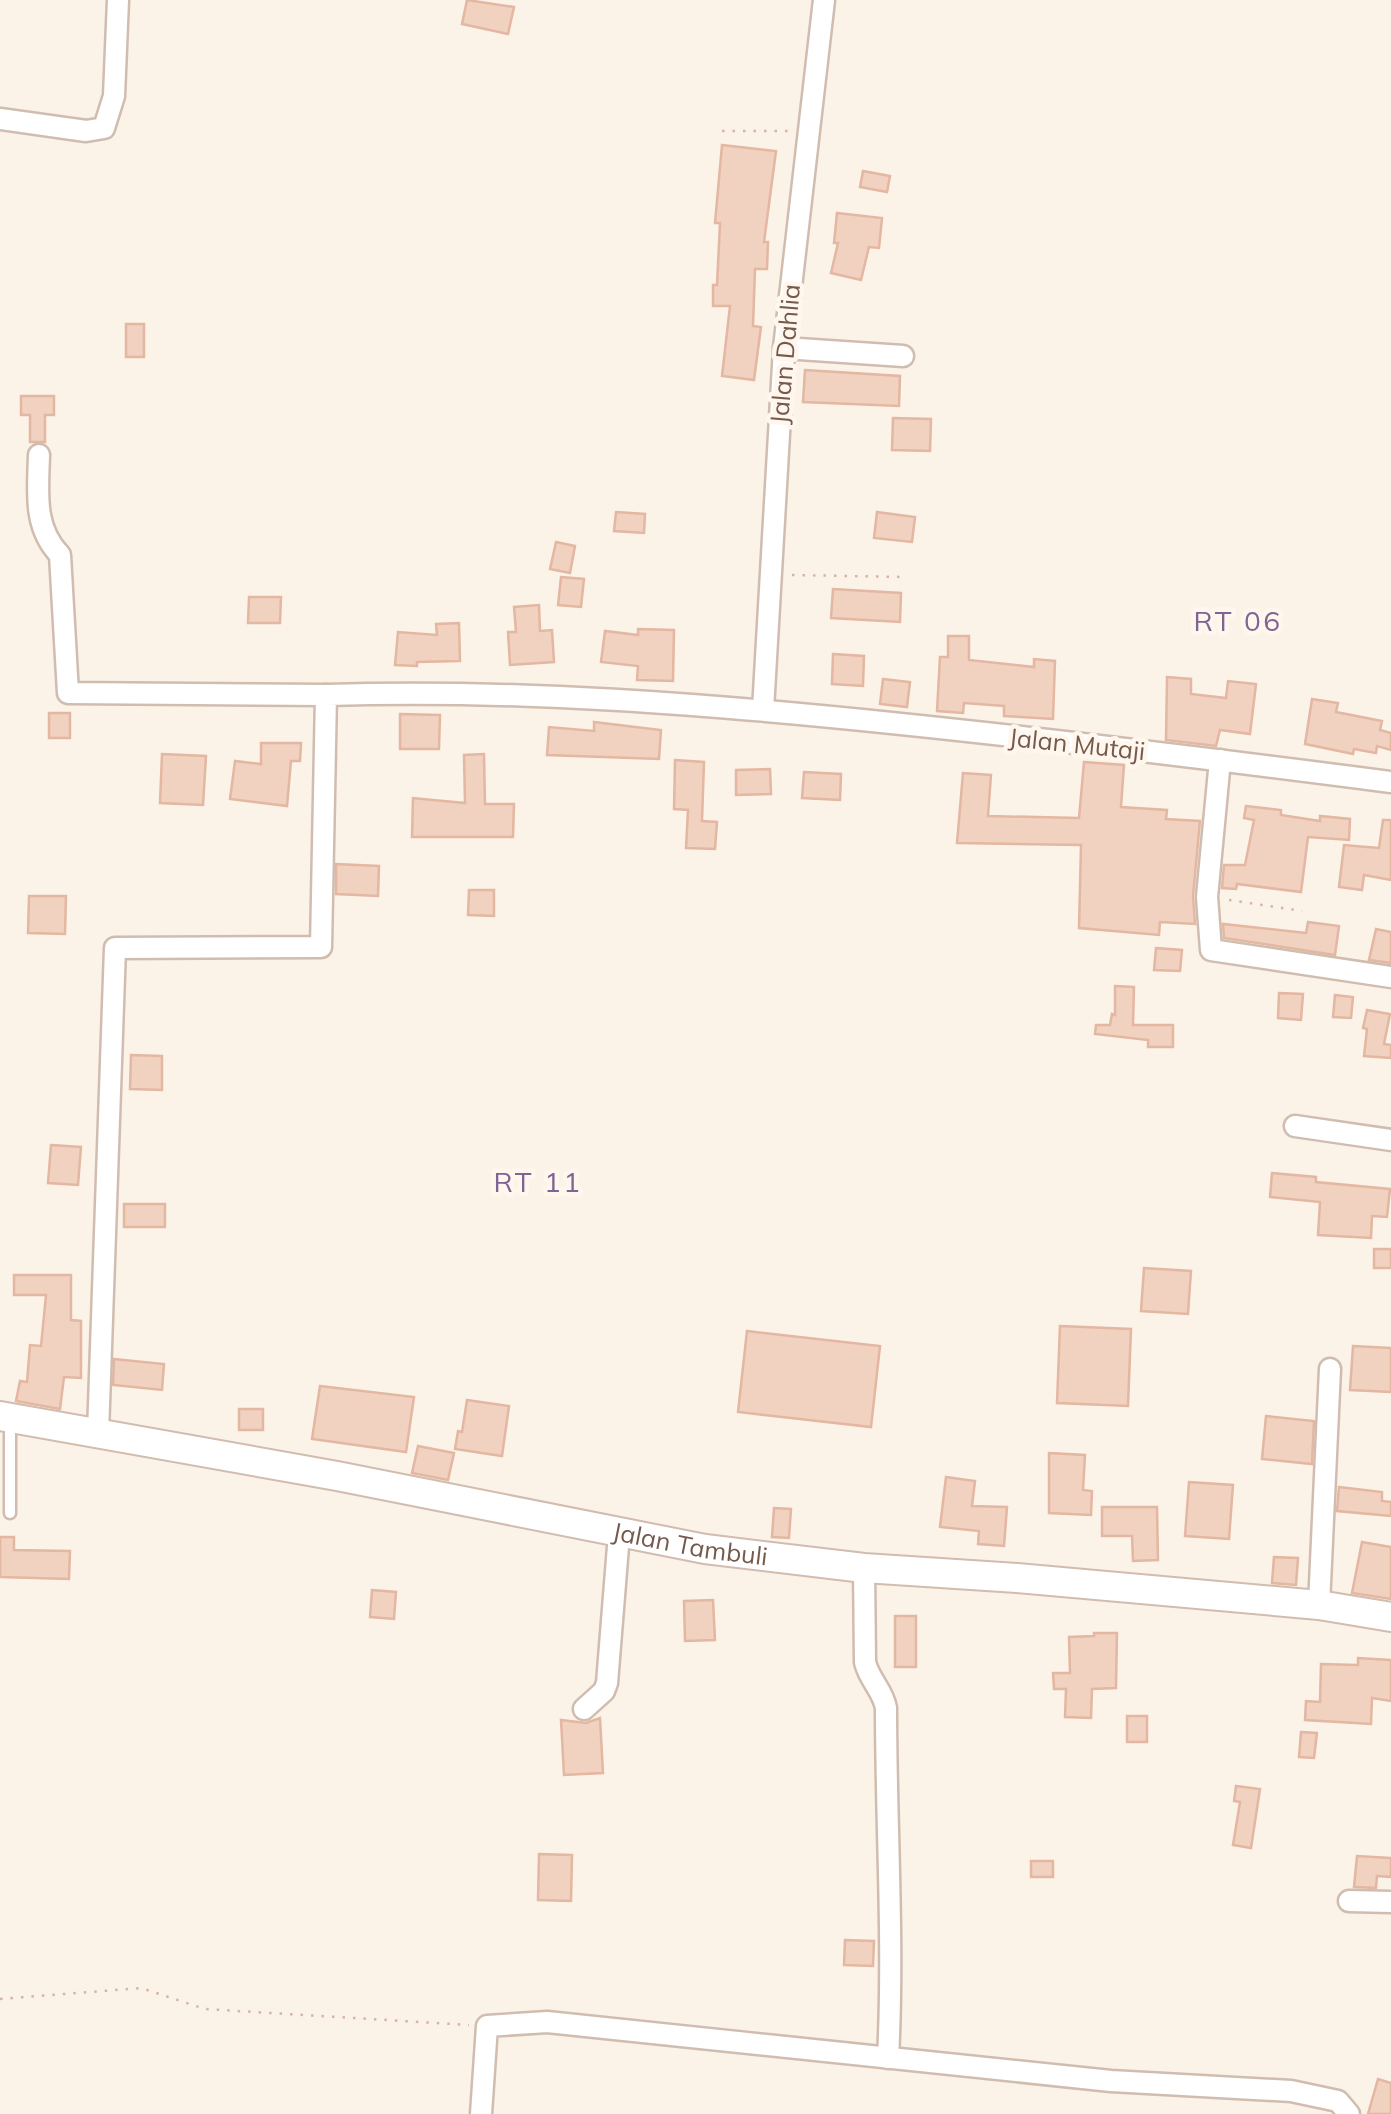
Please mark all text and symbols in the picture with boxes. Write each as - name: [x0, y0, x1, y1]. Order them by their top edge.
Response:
- street label: Jalan Dahlia: [763, 283, 806, 425]
- district label: RT 06: [1193, 603, 1283, 638]
- street label: Jalan Mutaji: [1007, 721, 1147, 766]
- district label: RT 11: [493, 1164, 583, 1199]
- street label: Jalan Tambuli: [610, 1515, 769, 1571]

